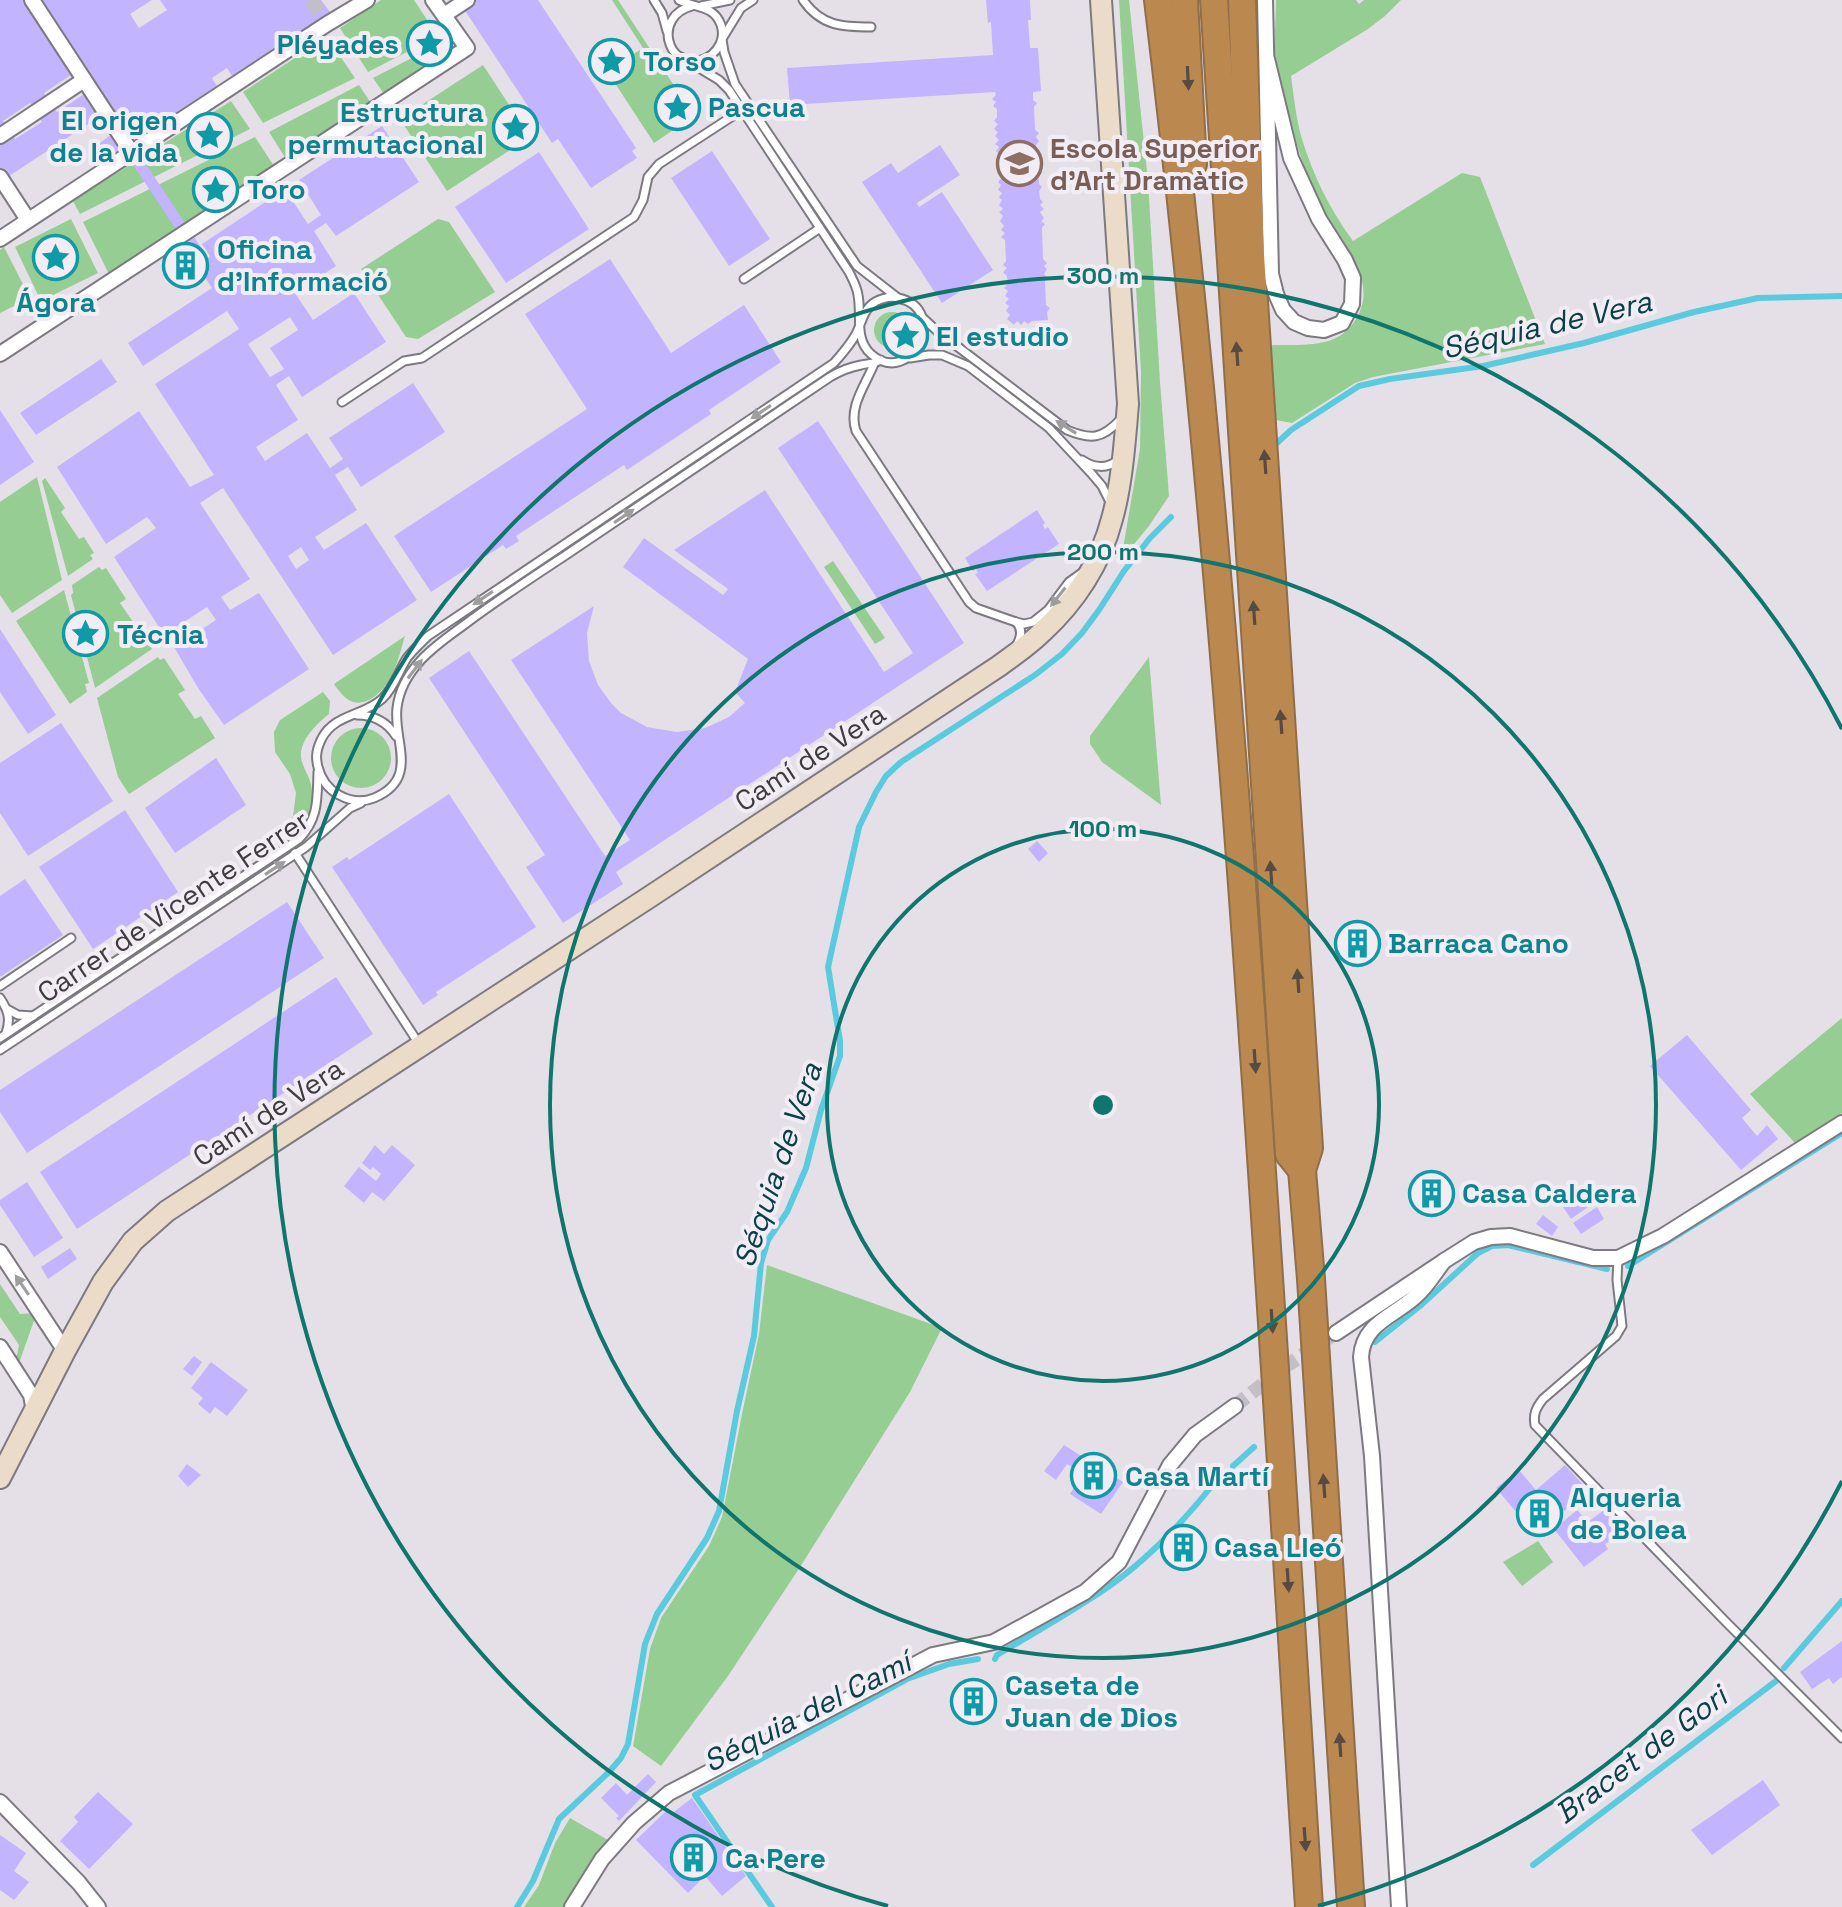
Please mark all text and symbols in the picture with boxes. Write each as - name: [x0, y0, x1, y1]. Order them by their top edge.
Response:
- place icon: Pléyades: [406, 20, 454, 68]
- place label: Pléyades: [277, 26, 399, 62]
- place icon: Torso: [588, 37, 636, 85]
- place label: Torso: [643, 43, 717, 79]
- one-way arrow: [1182, 66, 1195, 91]
- place icon: Pascua: [653, 83, 701, 131]
- place label: Pascua: [708, 89, 805, 125]
- place label: Estructura permutacional: [287, 94, 484, 162]
- place label: El origen de la vida: [49, 102, 178, 170]
- place icon: Estructura permutacional: [491, 104, 539, 152]
- place icon: El origen de la vida: [185, 112, 233, 160]
- place label: Escola Superior d'Art Dramàtic: [1050, 130, 1259, 198]
- school or university icon: Escola Superior d'Art Dramàtic: [995, 140, 1043, 188]
- place icon: Toro: [192, 165, 240, 213]
- place label: Toro: [247, 171, 306, 207]
- place label: Oficina d'Informació: [217, 231, 388, 299]
- place icon: Ágora: [32, 233, 80, 281]
- building icon: Oficina d'Informació: [162, 241, 210, 289]
- text: 300 m: [1067, 260, 1139, 291]
- water label: Séquia de Vera: [1438, 281, 1656, 368]
- place label: Ágora: [16, 284, 96, 320]
- place icon: El estudio: [881, 312, 929, 360]
- place label: El estudio: [936, 318, 1069, 354]
- one-way arrow: [1230, 341, 1243, 366]
- one-way arrow: [750, 404, 771, 419]
- one-way arrow: [1055, 420, 1077, 434]
- one-way arrow: [1258, 449, 1271, 474]
- one-way arrow: [614, 509, 635, 524]
- text: 200 m: [1067, 536, 1139, 567]
- one-way arrow: [1050, 587, 1066, 607]
- one-way arrow: [472, 590, 494, 604]
- one-way arrow: [1247, 600, 1260, 625]
- place icon: Técnia: [62, 610, 110, 658]
- place label: Técnia: [117, 616, 204, 652]
- one-way arrow: [407, 658, 422, 679]
- street label: Camí de Vera: [728, 695, 892, 819]
- one-way arrow: [1274, 709, 1287, 734]
- street label: Carrer de Vicente Ferrer: [30, 802, 316, 1010]
- text: 100 m: [1069, 813, 1137, 844]
- one-way arrow: [1264, 860, 1277, 885]
- one-way arrow: [264, 861, 286, 875]
- building icon: Barraca Cano: [1333, 919, 1381, 967]
- place label: Barraca Cano: [1388, 925, 1569, 961]
- one-way arrow: [1291, 968, 1304, 993]
- one-way arrow: [1249, 1049, 1262, 1074]
- street label: Camí de Vera: [186, 1050, 350, 1174]
- water label: Séquia de Vera: [724, 1057, 831, 1272]
- centre of rings: [1089, 1091, 1117, 1119]
- building icon: Casa Caldera: [1407, 1169, 1455, 1217]
- place label: Casa Caldera: [1462, 1175, 1637, 1211]
- one-way arrow: [14, 1274, 29, 1295]
- one-way arrow: [1265, 1309, 1278, 1334]
- building icon: Casa Martí: [1070, 1452, 1118, 1500]
- place label: Casa Martí: [1125, 1458, 1270, 1494]
- one-way arrow: [1317, 1473, 1330, 1498]
- place label: Alqueria de Bolea: [1570, 1479, 1687, 1547]
- building icon: Alqueria de Bolea: [1515, 1489, 1563, 1537]
- building icon: Casa Lleó: [1159, 1523, 1207, 1571]
- place label: Casa Lleó: [1214, 1529, 1342, 1565]
- one-way arrow: [1282, 1568, 1295, 1593]
- water label: Séquia del Camí: [696, 1640, 922, 1781]
- place label: Caseta de Juan de Dios: [1005, 1667, 1178, 1735]
- water label: Bracet de Gori: [1547, 1675, 1738, 1832]
- building icon: Caseta de Juan de Dios: [950, 1677, 998, 1725]
- one-way arrow: [1334, 1732, 1347, 1757]
- one-way arrow: [1299, 1827, 1312, 1852]
- building icon: Ca Pere: [670, 1834, 718, 1882]
- place label: Ca Pere: [725, 1840, 826, 1876]

